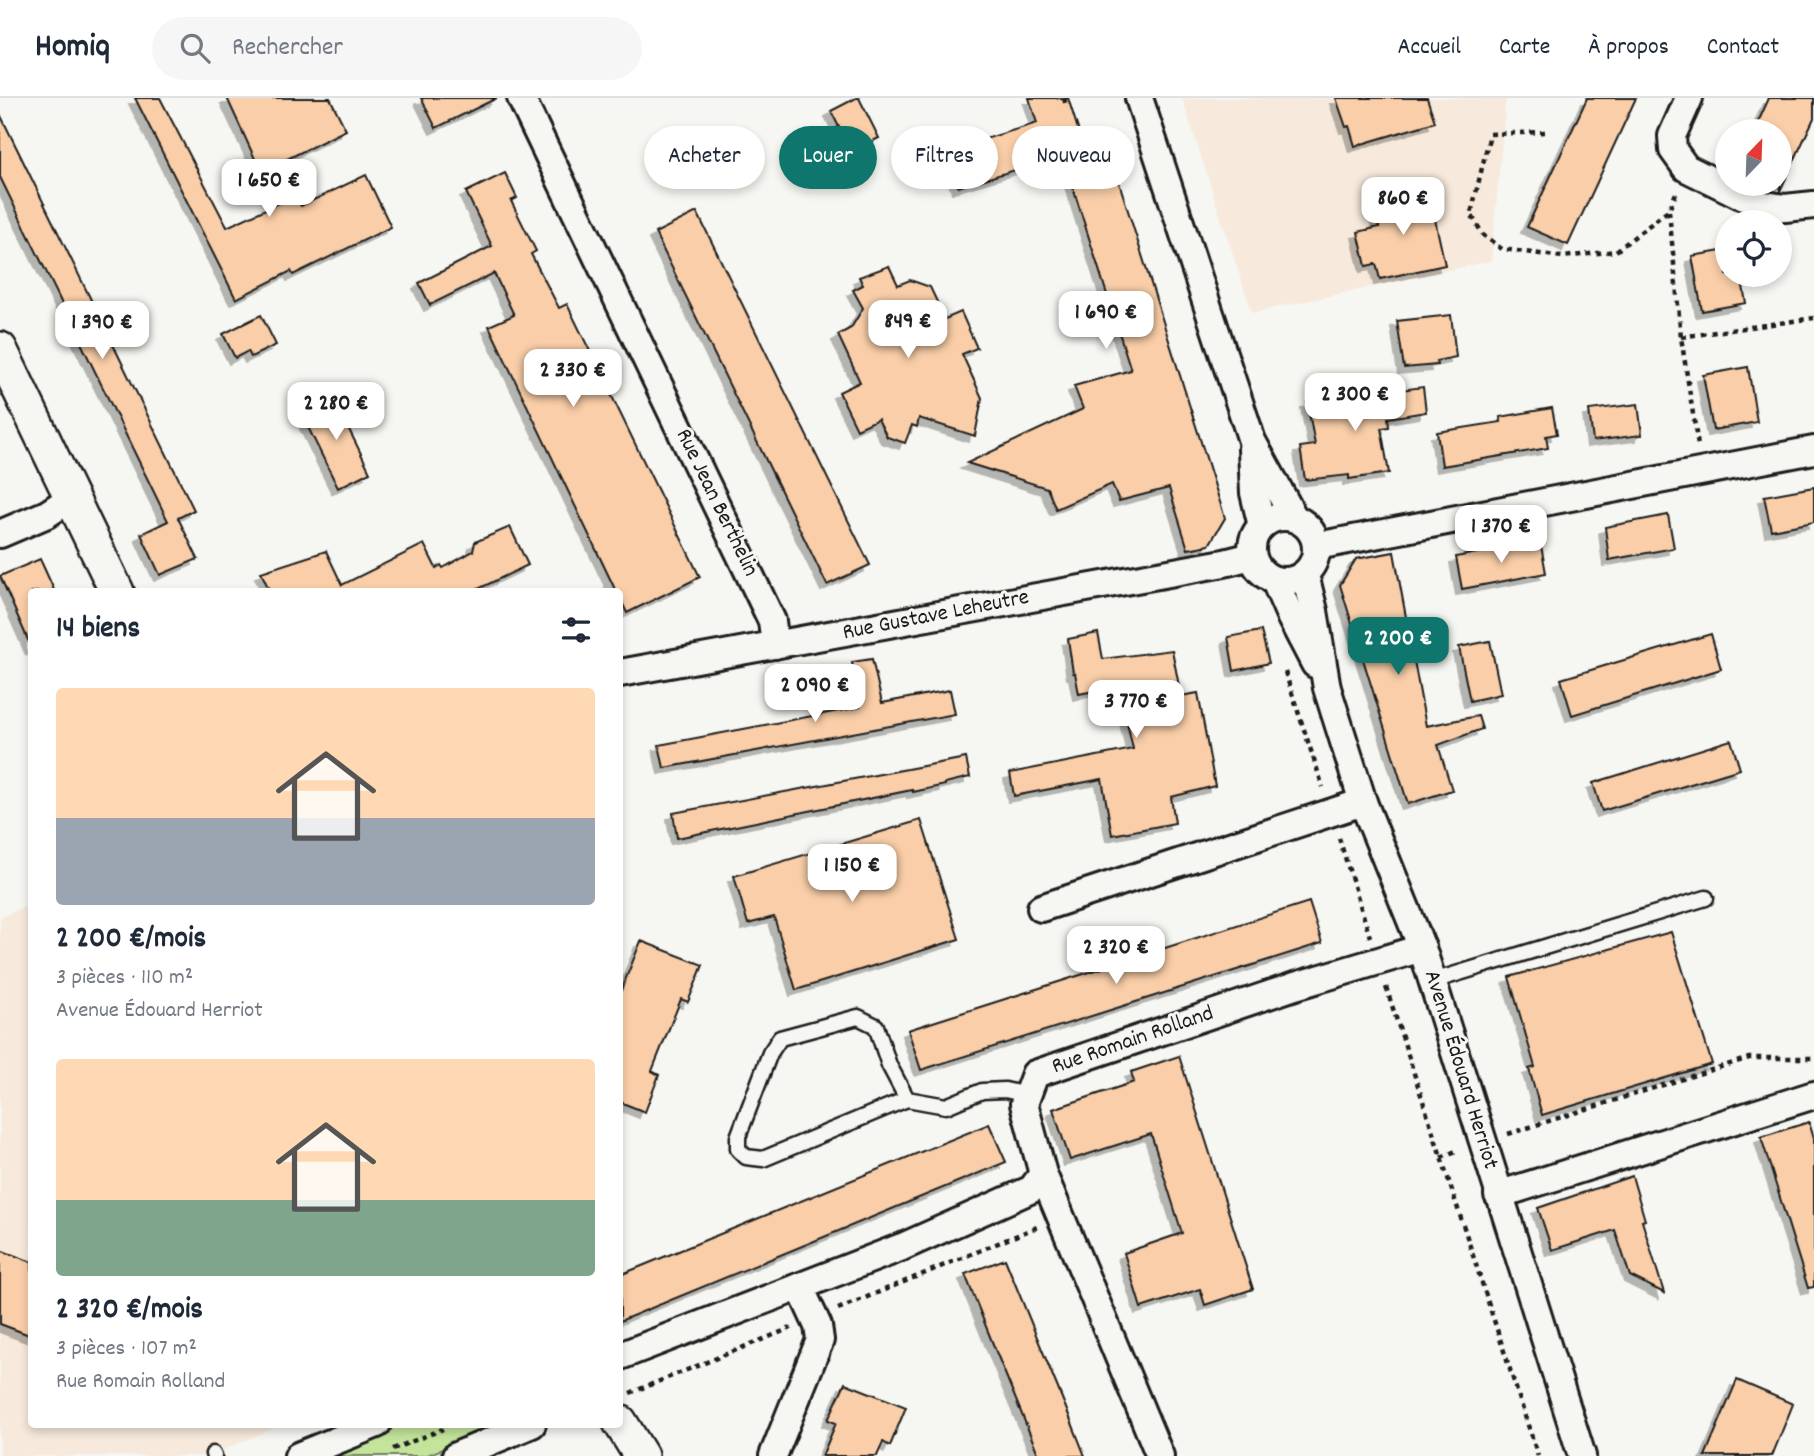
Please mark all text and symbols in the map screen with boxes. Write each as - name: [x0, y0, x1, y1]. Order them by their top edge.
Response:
- search box: [152, 17, 642, 80]
- text: Homiq: [35, 25, 110, 72]
- icon: search: [176, 29, 214, 67]
- text: Rechercher: [232, 30, 343, 67]
- text: Accueil: [1397, 31, 1461, 65]
- text: Carte: [1499, 31, 1550, 65]
- text: À propos: [1588, 31, 1669, 65]
- text: Contact: [1707, 31, 1779, 65]
- north arrow: [1715, 119, 1792, 196]
- map controls: [1715, 119, 1792, 287]
- chip: Acheter: [644, 126, 765, 189]
- chip: Louer: [779, 126, 877, 189]
- chip: Filtres: [891, 126, 998, 189]
- chip: Nouveau: [1012, 126, 1135, 189]
- pin: 1 650 €: [204, 159, 334, 219]
- text: 1 650 €: [238, 165, 300, 198]
- pin: 860 €: [1354, 178, 1452, 237]
- text: 860 €: [1377, 183, 1429, 216]
- button: locate: [1715, 210, 1792, 287]
- pin: 1 690 €: [1041, 292, 1171, 351]
- text: 1 690 €: [1075, 297, 1137, 330]
- pin: 849 €: [859, 300, 957, 360]
- pin: 1 390 €: [37, 302, 167, 361]
- text: 849 €: [884, 306, 932, 339]
- text: 1 390 €: [71, 307, 133, 340]
- pin: 2 330 €: [508, 350, 638, 409]
- text: 2 330 €: [540, 355, 606, 388]
- pin: 2 300 €: [1290, 374, 1420, 433]
- text: 2 300 €: [1321, 379, 1389, 412]
- pin: 2 280 €: [271, 382, 401, 442]
- text: 2 280 €: [303, 388, 369, 421]
- street label: Rue Jean Berthelin: [666, 424, 766, 582]
- pin: 1 370 €: [1436, 505, 1566, 565]
- text: 1 370 €: [1471, 511, 1531, 544]
- street label: Rue Gustave Leheutre: [840, 582, 1032, 650]
- text: 14 biens: [56, 609, 140, 652]
- icon: filters: [557, 611, 595, 649]
- pin: 2 200 €: [1333, 618, 1463, 677]
- text: 2 200 €: [1364, 623, 1432, 656]
- pin: 2 090 €: [750, 664, 880, 724]
- text: 2 090 €: [780, 670, 850, 703]
- pin: 3 770 €: [1071, 680, 1201, 740]
- text: 3 770 €: [1104, 686, 1168, 719]
- icon: home: [263, 733, 389, 859]
- pin: 1 150 €: [787, 844, 917, 904]
- text: 1 150 €: [824, 850, 880, 883]
- text: 2 200 €/mois: [56, 919, 206, 962]
- pin: 2 320 €: [1051, 926, 1181, 986]
- text: 2 320 €: [1083, 932, 1149, 965]
- text: 3 pièces · 110 m²: [56, 962, 193, 995]
- street label: Avenue Édouard Herriot: [1414, 966, 1506, 1174]
- text: Avenue Édouard Herriot: [56, 995, 263, 1028]
- street label: Rue Romain Rolland: [1048, 998, 1218, 1084]
- icon: home: [263, 1104, 389, 1230]
- text: 2 320 €/mois: [56, 1290, 203, 1333]
- text: 3 pièces · 107 m²: [56, 1333, 197, 1366]
- text: Rue Romain Rolland: [56, 1366, 225, 1399]

